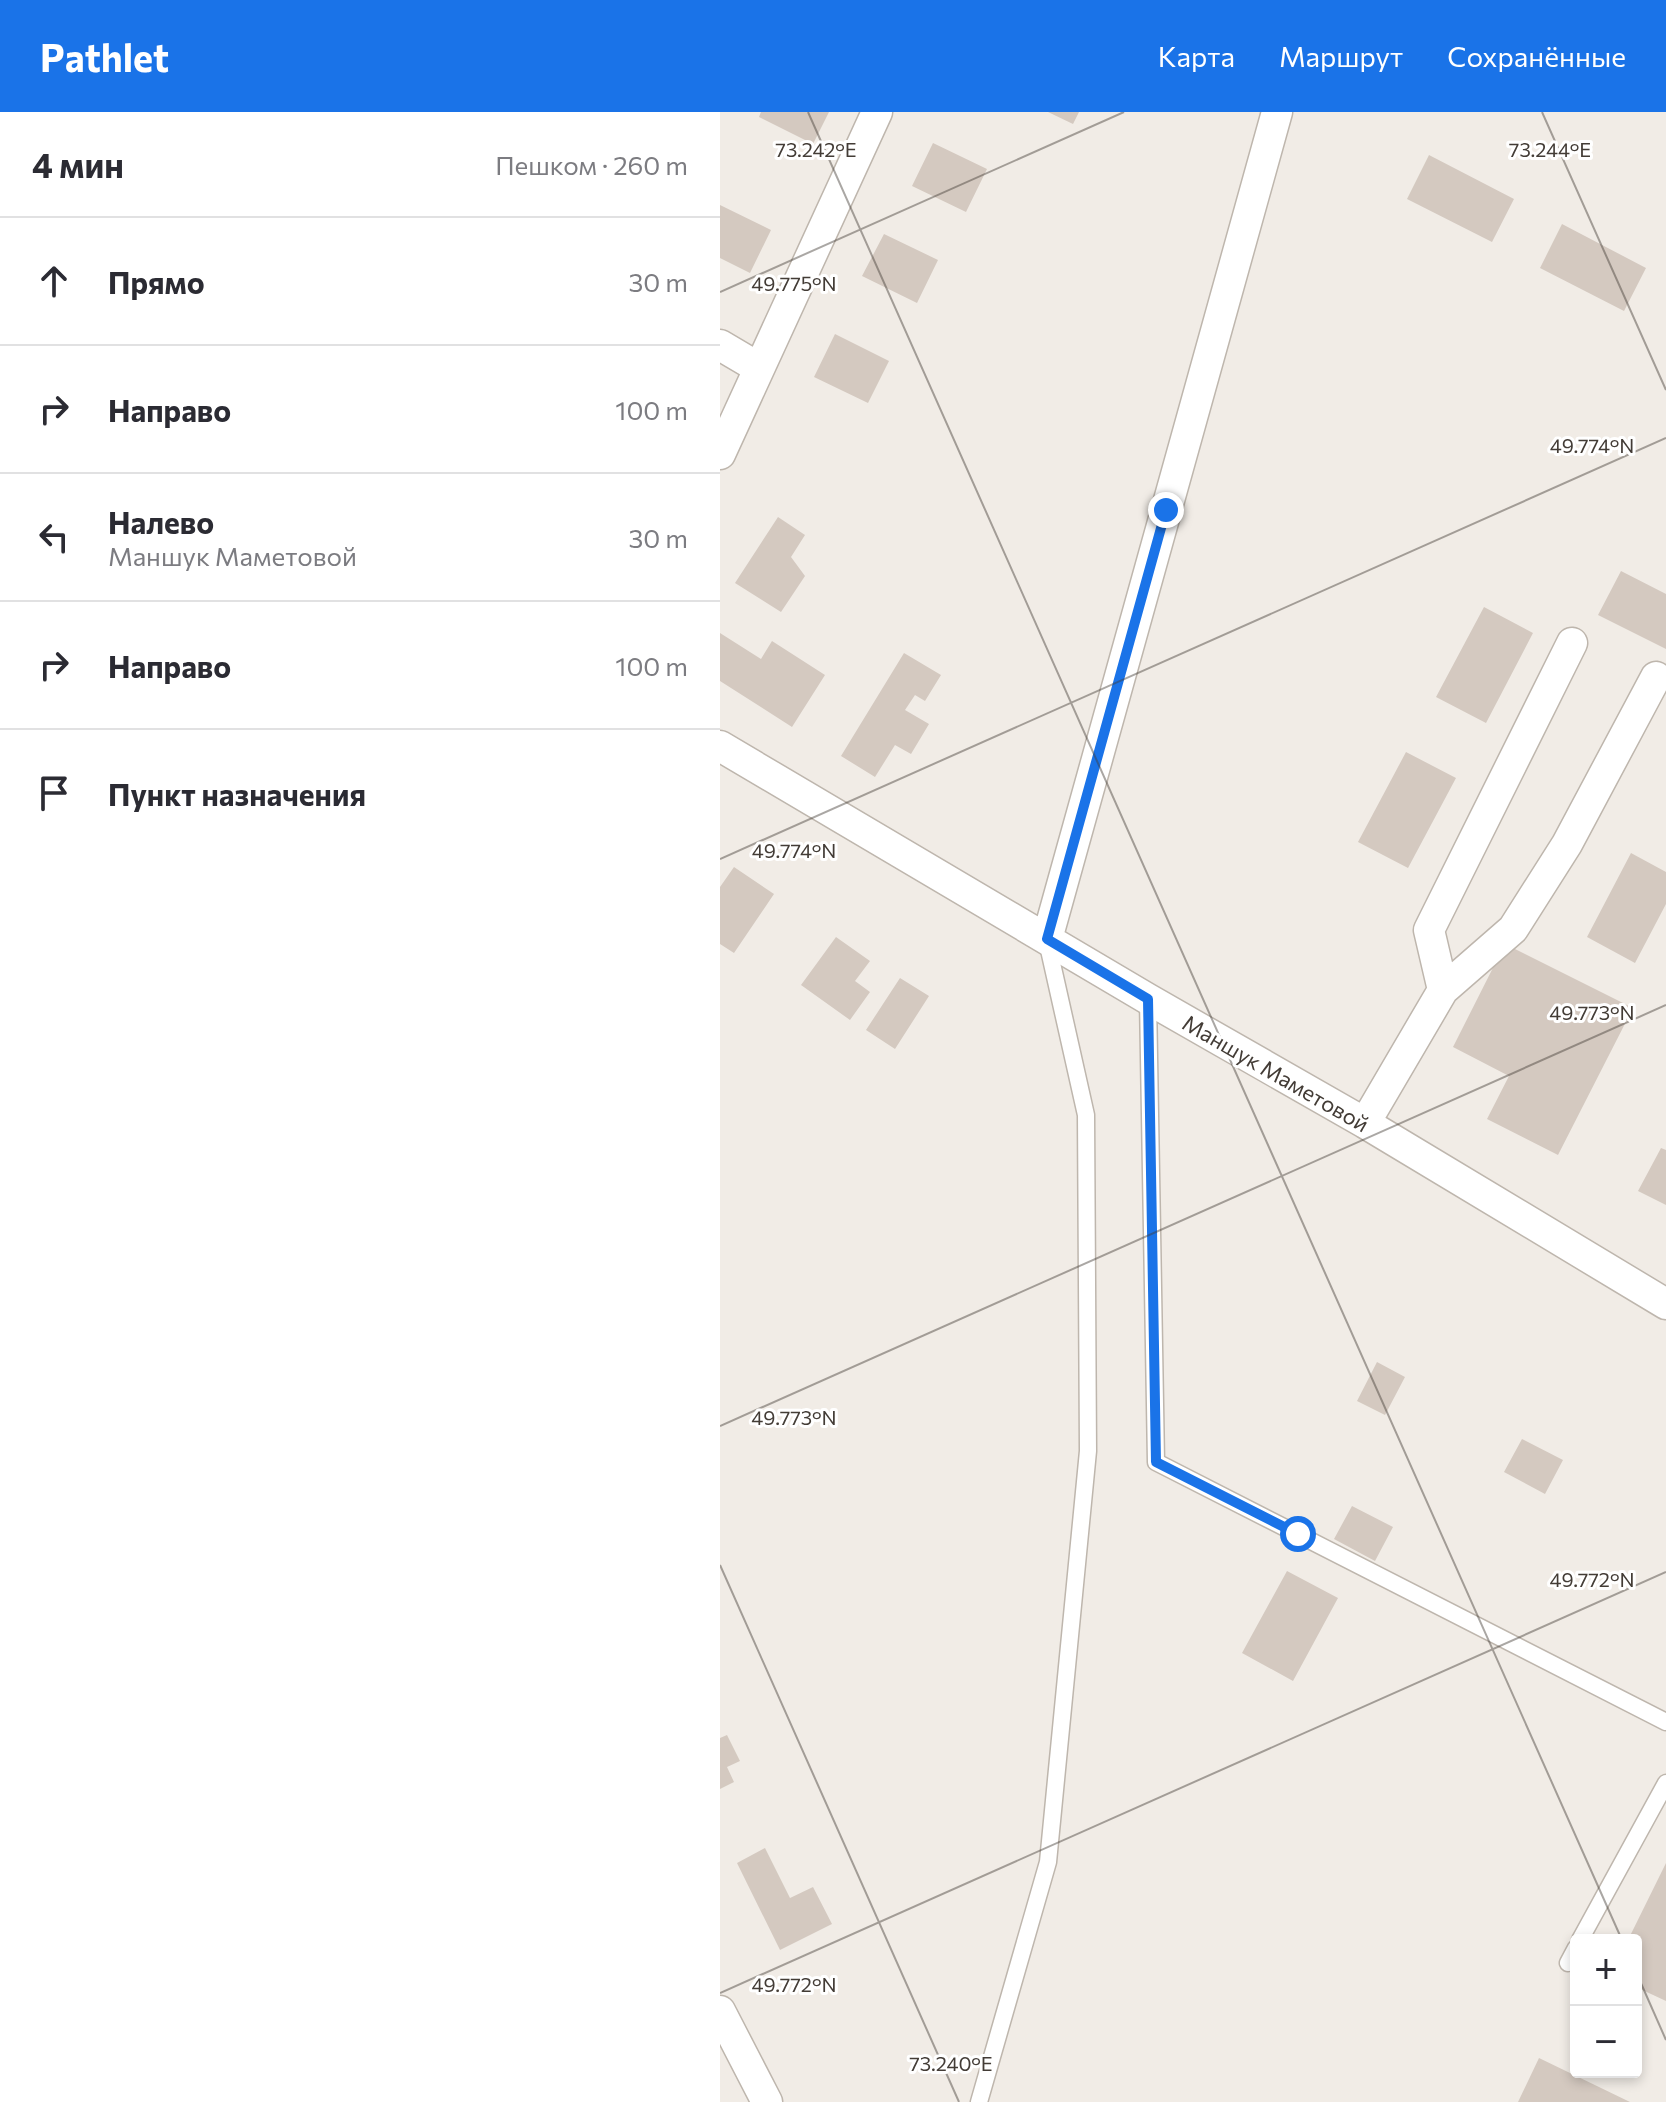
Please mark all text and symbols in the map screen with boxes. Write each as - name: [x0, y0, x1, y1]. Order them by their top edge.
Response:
- text: Pathlet: [40, 33, 169, 80]
- text: Карта: [1158, 39, 1235, 73]
- text: Маршрут: [1279, 39, 1403, 73]
- text: Сохранённые: [1447, 39, 1626, 73]
- text: 73.242°E: [775, 137, 857, 161]
- text: 73.244°E: [1509, 137, 1591, 161]
- text: 4 мин: [32, 143, 124, 185]
- text: Пешком · 260 m: [495, 149, 688, 180]
- icon: ahead: [32, 259, 76, 303]
- text: Прямо: [108, 263, 205, 300]
- text: 30 m: [629, 266, 688, 297]
- text: 49.775°N: [751, 271, 837, 295]
- icon: right: [32, 387, 76, 431]
- text: Направо: [108, 391, 231, 428]
- text: 100 m: [615, 394, 688, 425]
- text: 49.774°N: [1550, 433, 1634, 457]
- route end: [1148, 492, 1184, 528]
- text: Налево: [108, 503, 214, 540]
- icon: left: [32, 515, 76, 559]
- text: 30 m: [629, 522, 688, 553]
- text: Маншук Маметовой: [108, 540, 357, 571]
- icon: right: [32, 643, 76, 687]
- text: Направо: [108, 647, 231, 684]
- text: 100 m: [615, 650, 688, 681]
- icon: arrive: [32, 771, 76, 815]
- text: Пункт назначения: [108, 775, 366, 812]
- text: 49.774°N: [752, 838, 836, 862]
- text: 49.773°N: [1549, 1000, 1635, 1024]
- street label: Маншук Маметовой: [1178, 1009, 1374, 1137]
- text: 49.773°N: [751, 1405, 837, 1429]
- route start: [1280, 1516, 1316, 1552]
- text: 49.772°N: [1549, 1567, 1635, 1591]
- map controls: [1570, 1934, 1642, 2078]
- button: +: [1570, 1934, 1642, 2006]
- text: 49.772°N: [751, 1972, 837, 1996]
- button: −: [1570, 2006, 1642, 2078]
- text: 73.240°E: [909, 2051, 993, 2075]

